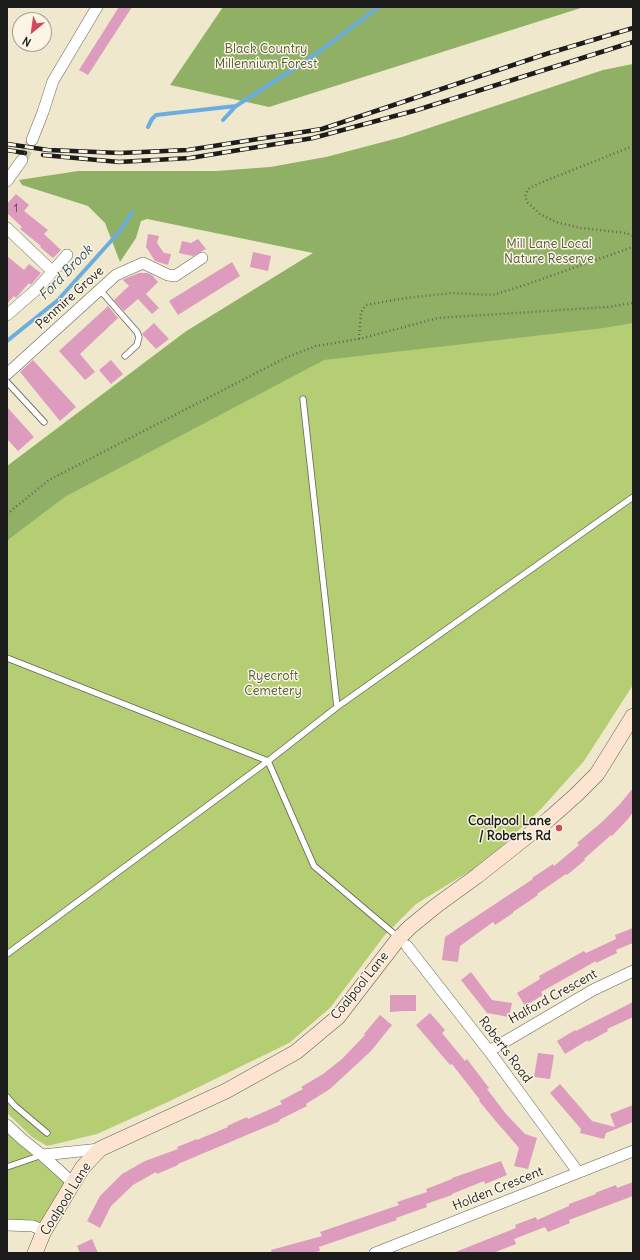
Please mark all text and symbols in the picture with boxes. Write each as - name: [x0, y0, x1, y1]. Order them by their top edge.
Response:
- north arrow: [12, 12, 52, 52]
- text: N: [20, 34, 33, 50]
- park label: Black Country Millennium Forest: [215, 41, 317, 72]
- house number: 1: [14, 202, 18, 216]
- park label: Mill Lane Local Nature Reserve: [504, 236, 594, 267]
- water label: Ford Brook: [36, 242, 96, 304]
- street label: Penmire Grove: [33, 263, 107, 333]
- park label: Ryecroft Cemetery: [244, 668, 302, 699]
- place label: Coalpool Lane / Roberts Rd: [468, 813, 551, 844]
- marker: Coalpool Lane / Roberts Rd: [554, 823, 564, 833]
- street label: Coalpool Lane: [328, 949, 392, 1023]
- street label: Halford Crescent: [506, 966, 600, 1028]
- street label: Roberts Road: [475, 1014, 535, 1086]
- street label: Coalpool Lane: [37, 1160, 95, 1238]
- street label: Holden Crescent: [450, 1164, 546, 1214]

